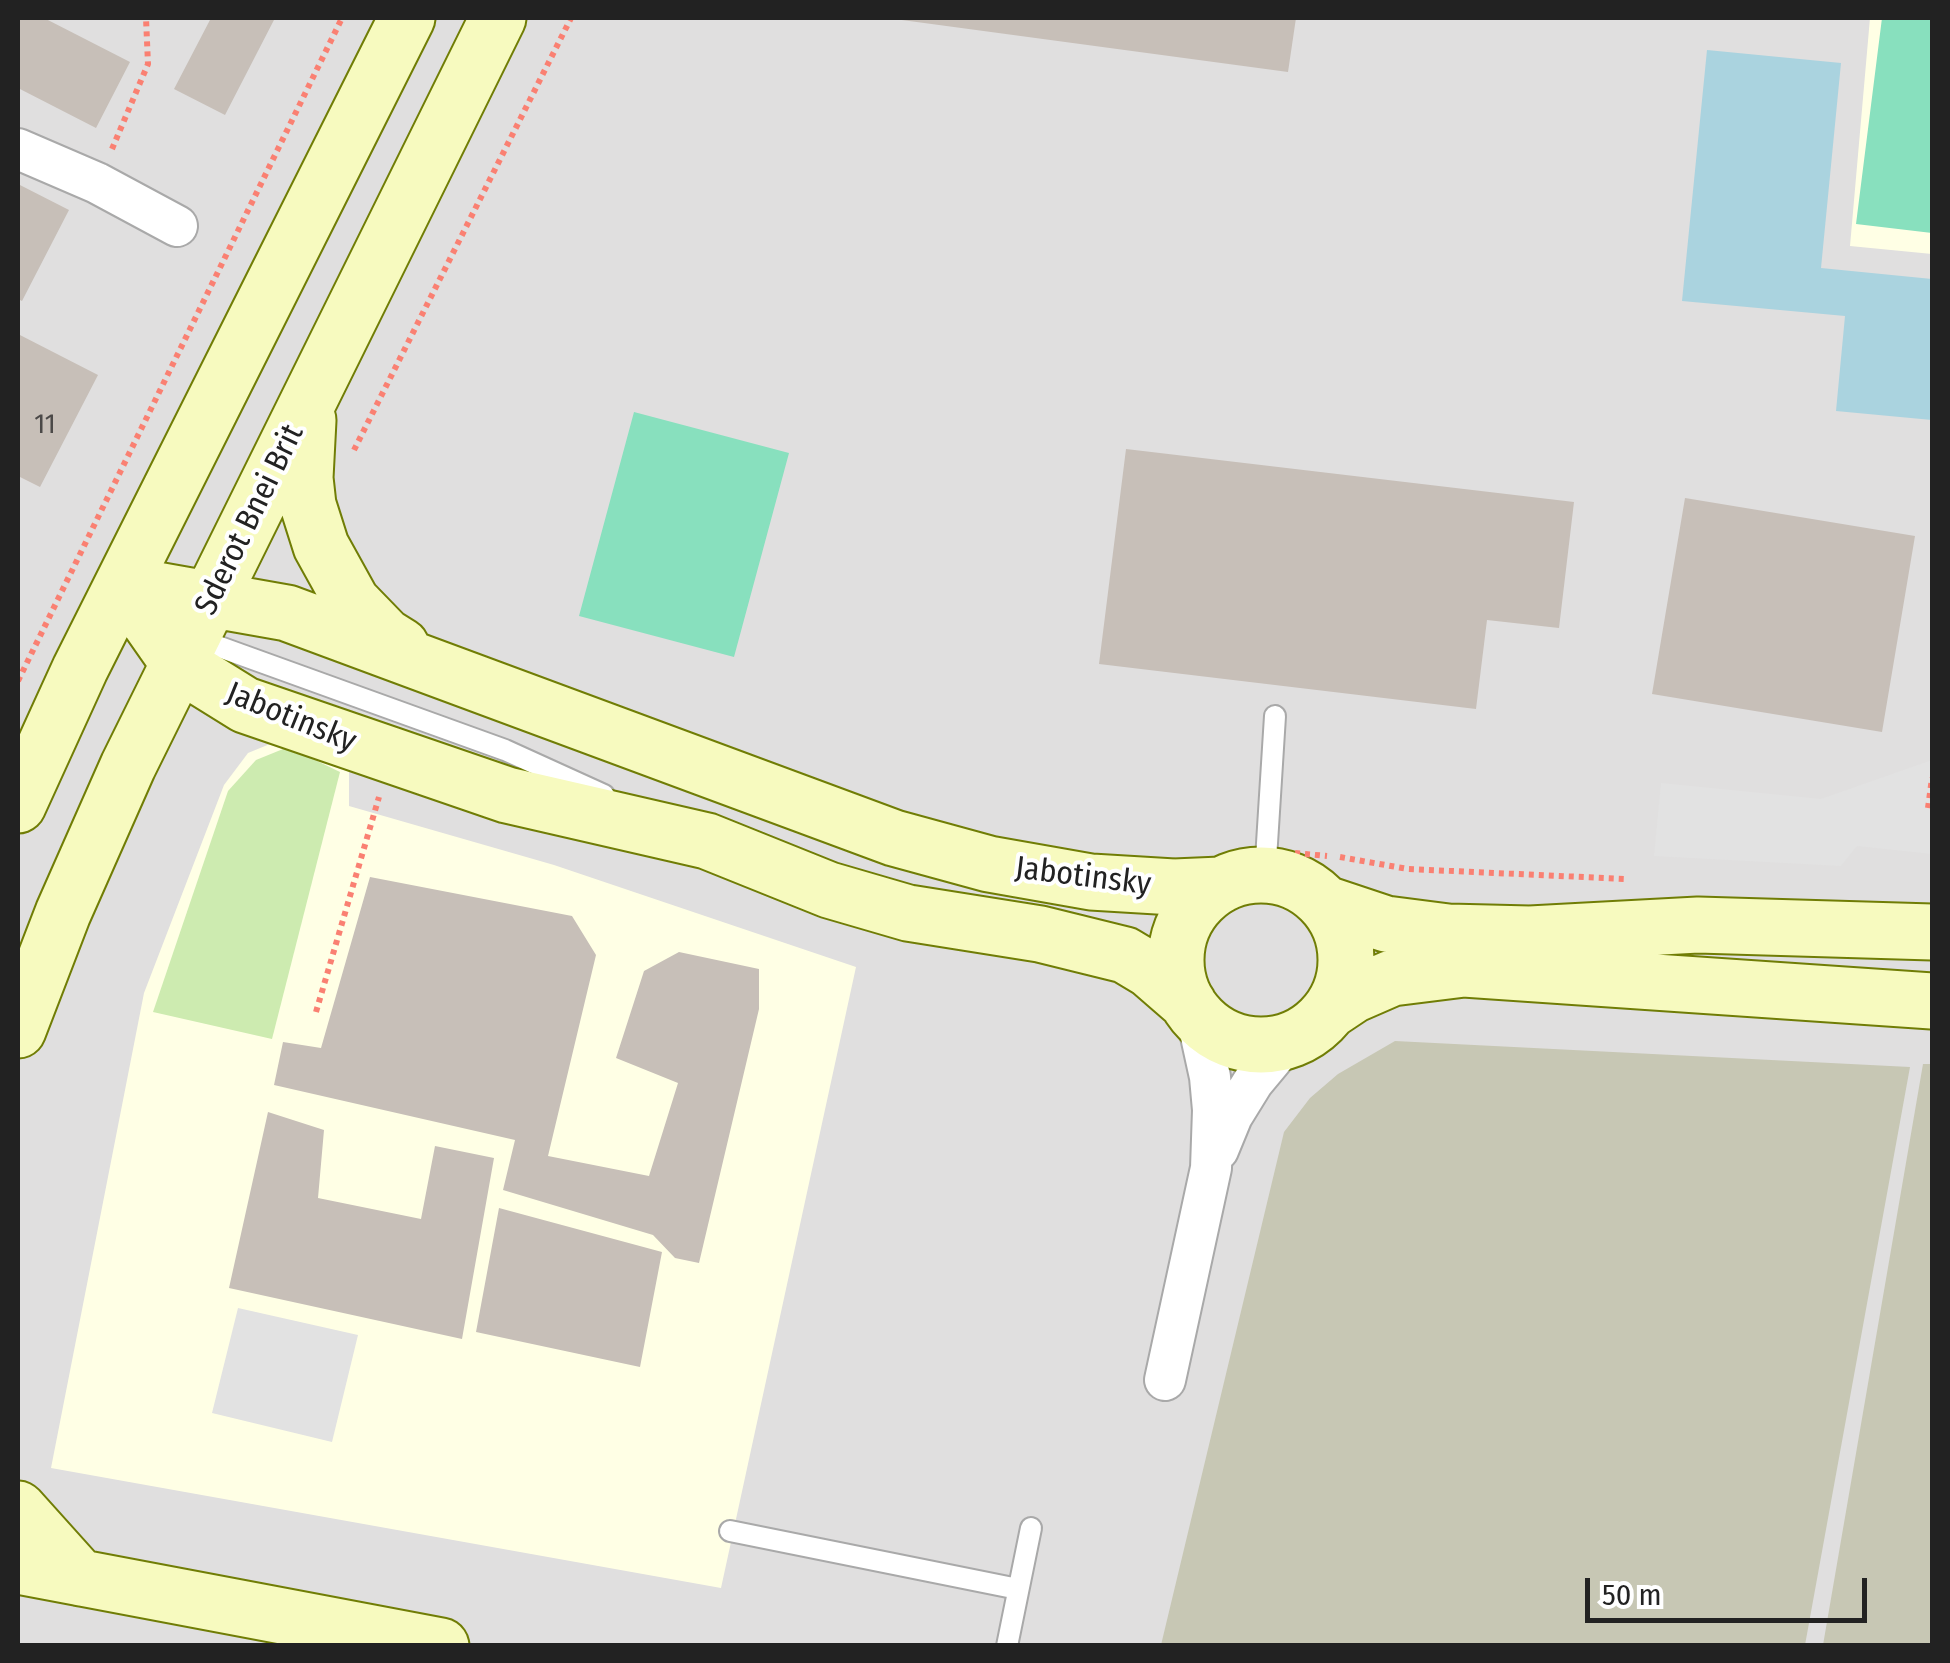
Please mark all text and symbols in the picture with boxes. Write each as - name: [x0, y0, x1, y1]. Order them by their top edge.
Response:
- house number: 11: [34, 408, 56, 442]
- street label: Sderot Bnei Brit: [187, 419, 313, 621]
- street label: Jabotinsky: [221, 675, 361, 761]
- street label: Jabotinsky: [1013, 850, 1153, 904]
- scale bar: [1590, 1558, 1872, 1620]
- text: 50 m: [1602, 1577, 1662, 1613]

